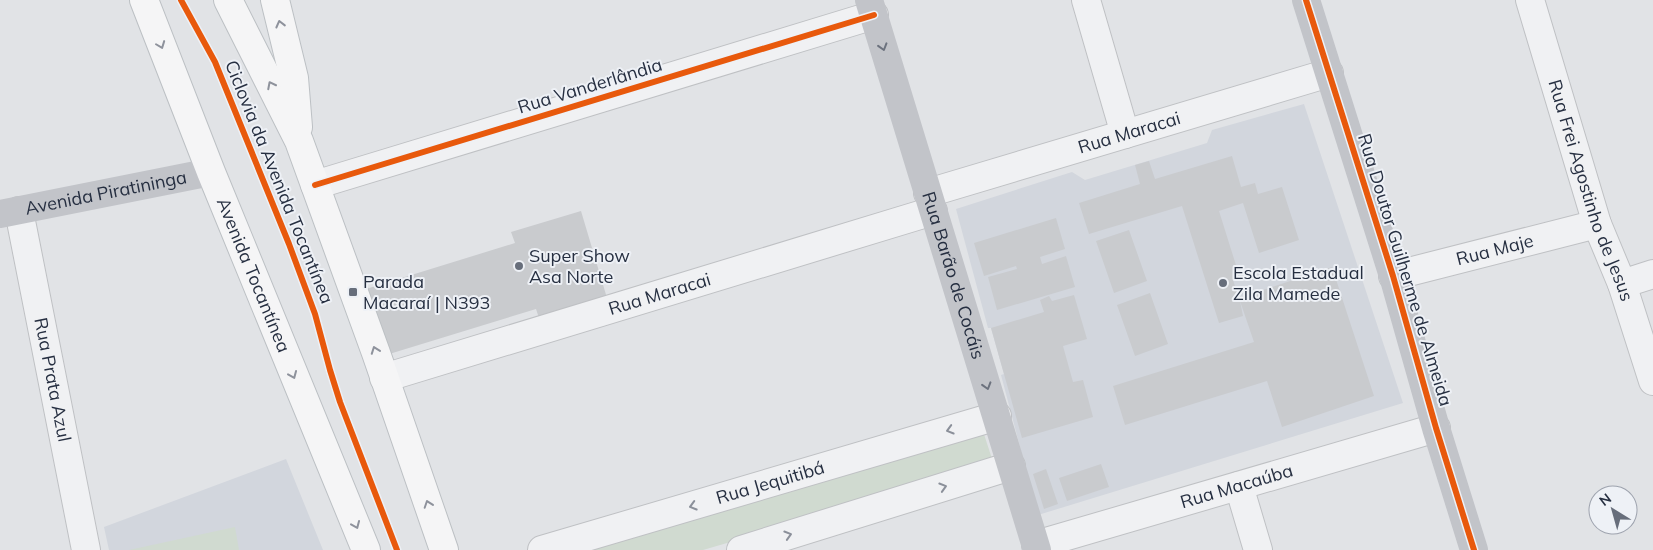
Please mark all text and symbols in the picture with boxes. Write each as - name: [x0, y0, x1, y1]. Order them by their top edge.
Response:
- one-way arrow: [276, 20, 286, 28]
- one-way arrow: [156, 41, 166, 49]
- one-way arrow: [878, 42, 888, 50]
- street label: Rua Vanderlândia: [515, 53, 665, 118]
- street label: Ciclovia da Avenida Tocantínea: [220, 57, 338, 307]
- street label: Rua Frei Agostinho de Jesus: [1543, 77, 1639, 304]
- one-way arrow: [267, 82, 277, 91]
- street label: Rua Maracai: [1075, 106, 1183, 159]
- street label: Rua Doutor Guilherme de Almeida: [1353, 131, 1458, 409]
- street label: Avenida Piratininga: [23, 165, 189, 220]
- street label: Rua Barão de Cocáis: [917, 189, 990, 362]
- street label: Avenida Tocantínea: [212, 196, 294, 356]
- street label: Rua Maje: [1454, 229, 1536, 270]
- place label: Super Show Asa Norte: [529, 244, 630, 288]
- marker: Super Show Asa Norte: [513, 260, 525, 272]
- place label: Escola Estadual Zila Mamede: [1233, 261, 1364, 305]
- street label: Rua Maracai: [605, 267, 713, 320]
- place label: Parada Macaraí | N393: [363, 270, 490, 314]
- marker: Escola Estadual Zila Mamede: [1217, 277, 1229, 289]
- marker: Parada Macaraí | N393: [347, 286, 359, 298]
- street label: Rua Prata Azul: [29, 315, 76, 444]
- one-way arrow: [371, 347, 381, 355]
- one-way arrow: [287, 370, 298, 379]
- one-way arrow: [982, 381, 992, 390]
- one-way arrow: [946, 425, 954, 435]
- street label: Rua Jequitibá: [713, 455, 827, 509]
- street label: Rua Macaúba: [1177, 458, 1296, 513]
- one-way arrow: [938, 483, 946, 493]
- north arrow: [1588, 485, 1638, 535]
- text: N: [1596, 489, 1615, 510]
- one-way arrow: [424, 500, 434, 509]
- one-way arrow: [690, 500, 698, 510]
- one-way arrow: [349, 520, 360, 529]
- one-way arrow: [783, 531, 791, 541]

